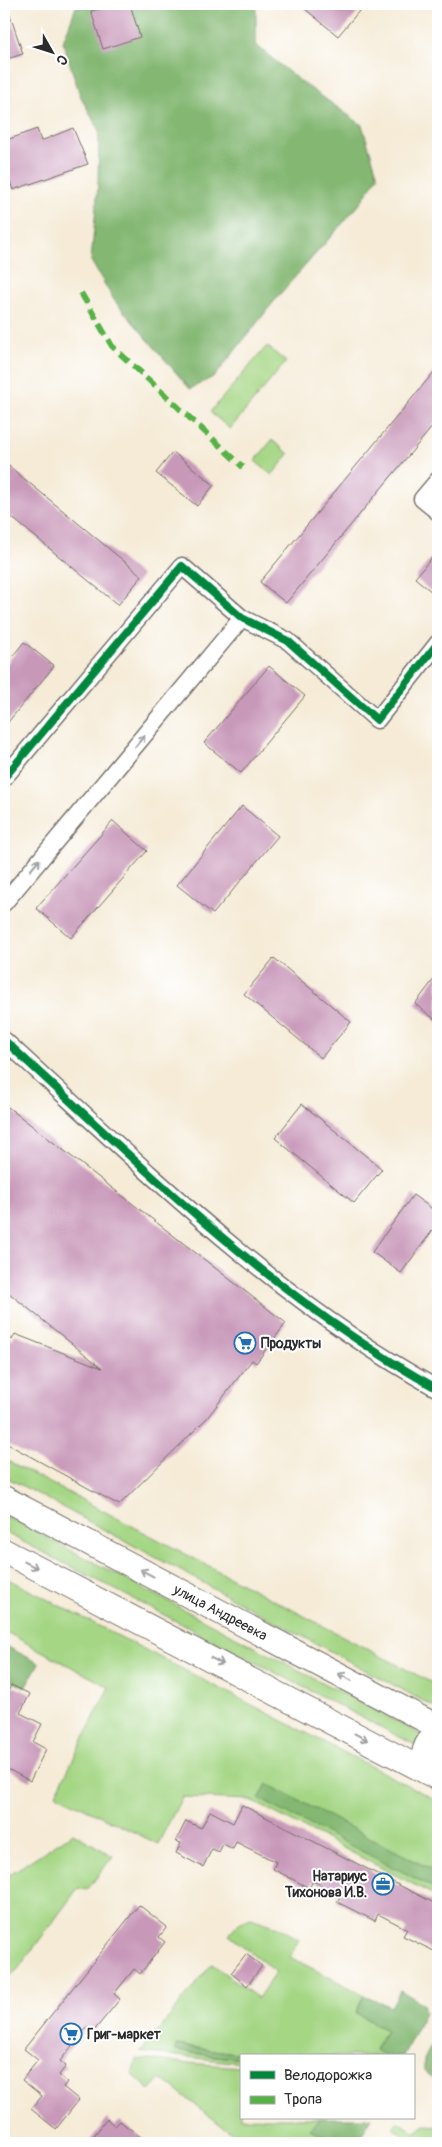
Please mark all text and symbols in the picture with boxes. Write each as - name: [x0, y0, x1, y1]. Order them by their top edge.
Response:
- north arrow: [28, 28, 78, 78]
- text: С: [52, 51, 71, 69]
- one-way arrow: [134, 734, 145, 747]
- one-way arrow: [29, 859, 40, 872]
- supermarket icon: Продукты: [233, 1331, 257, 1355]
- place label: Продукты: [261, 1335, 321, 1352]
- one-way arrow: [23, 1560, 38, 1570]
- one-way arrow: [140, 1568, 155, 1577]
- street label: улица Андреевка: [170, 1580, 270, 1644]
- one-way arrow: [209, 1657, 224, 1666]
- one-way arrow: [338, 1672, 353, 1682]
- one-way arrow: [353, 1732, 368, 1742]
- place label: Натариус Тихонова И.В.: [284, 1868, 367, 1901]
- office icon: Натариус Тихонова И.В.: [371, 1872, 395, 1896]
- supermarket icon: Григ-маркет: [59, 2022, 83, 2046]
- place label: Григ-маркет: [87, 2026, 162, 2043]
- legend: [240, 2054, 414, 2120]
- text: Велодорожка: [284, 2066, 372, 2085]
- text: Тропа: [284, 2090, 322, 2109]

